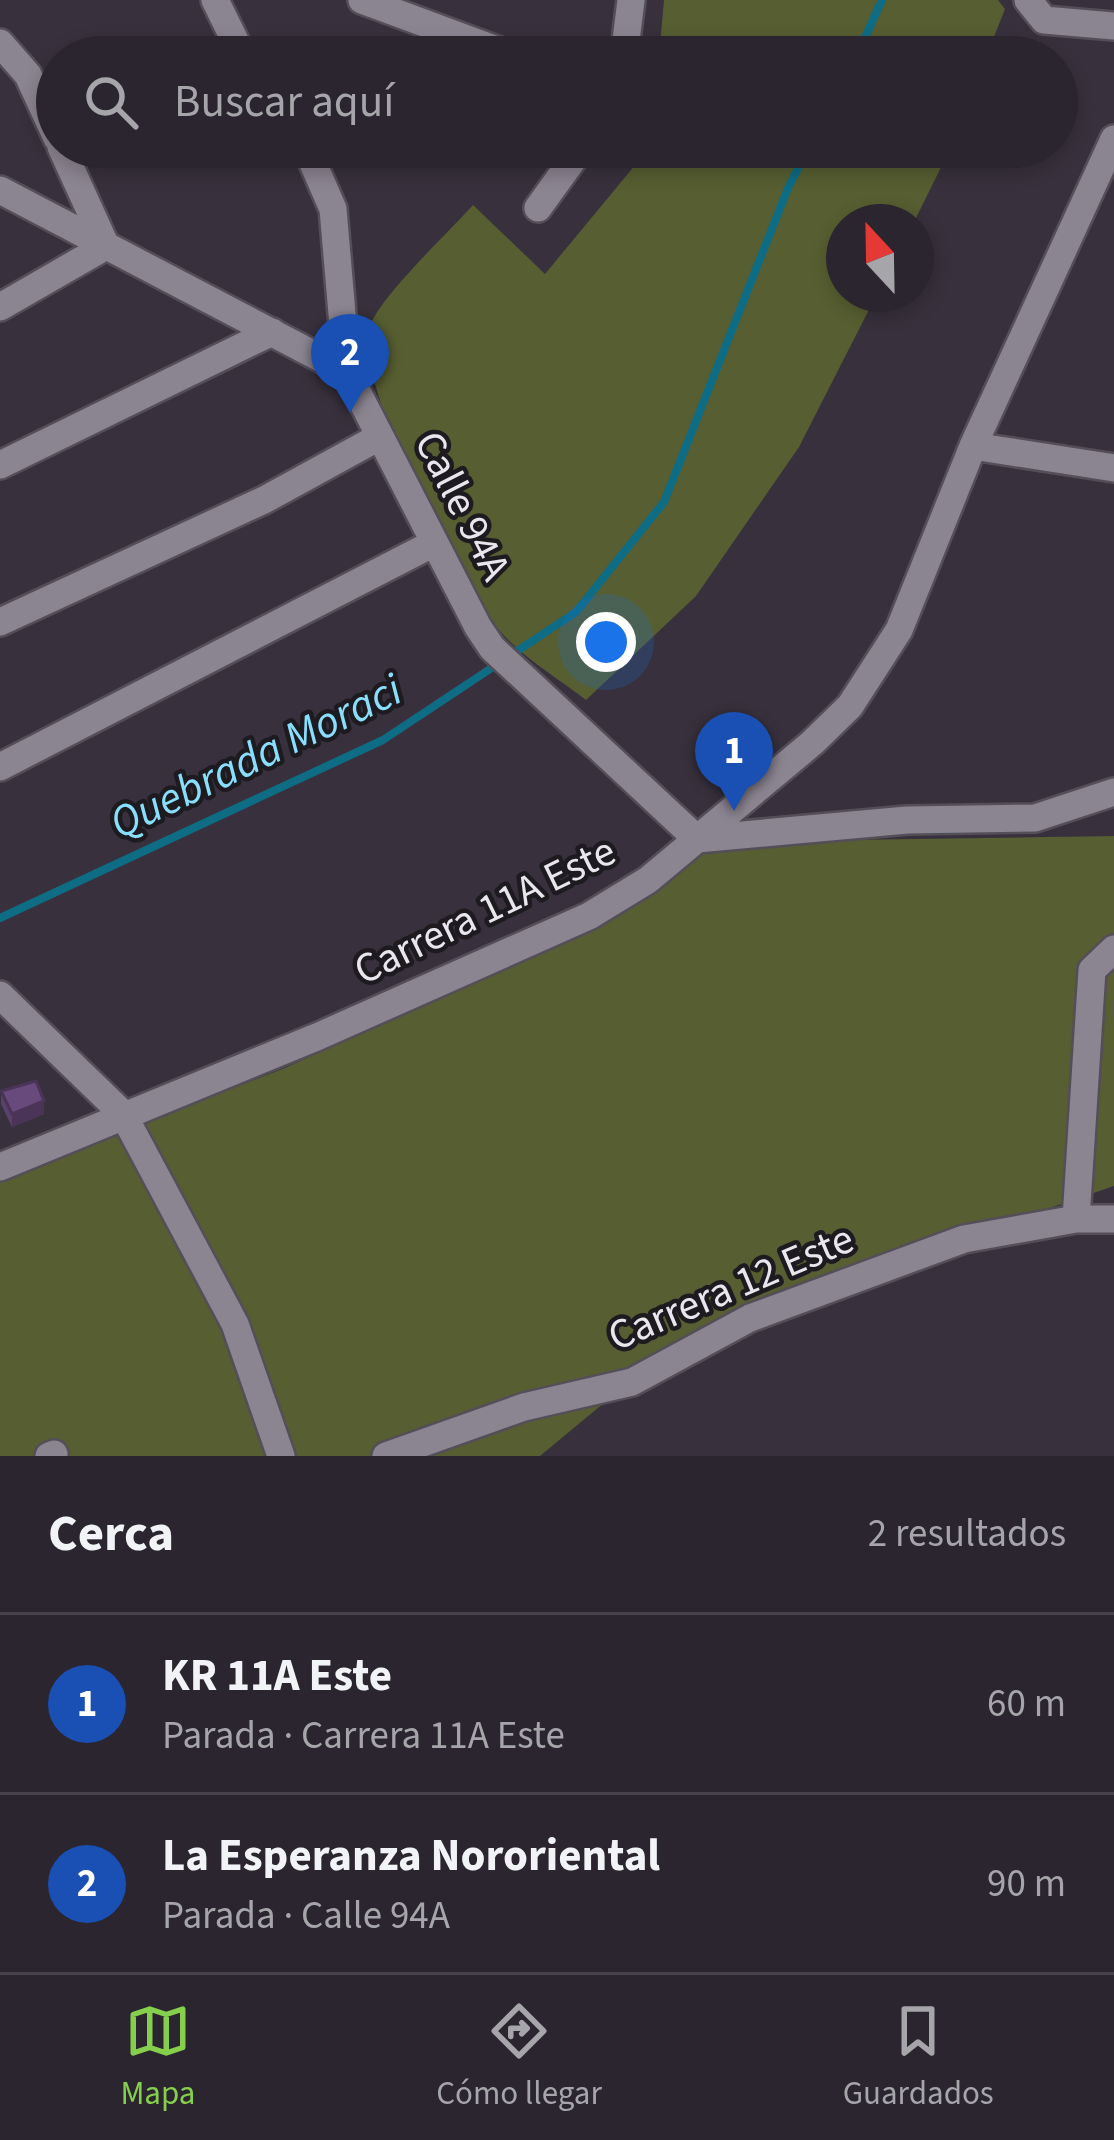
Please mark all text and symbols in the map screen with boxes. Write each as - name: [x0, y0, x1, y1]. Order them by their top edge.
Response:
- search box: [36, 36, 1078, 168]
- icon: search: [78, 69, 144, 135]
- text: Buscar aquí: [174, 70, 394, 134]
- north arrow: [826, 204, 934, 312]
- pin: 2: [311, 314, 389, 413]
- street label: Calle 94A: [399, 421, 525, 591]
- your location: [576, 612, 636, 672]
- water label: Quebrada Moraci: [99, 658, 414, 855]
- pin: 1: [695, 712, 773, 811]
- street label: Carrera 11A Este: [344, 822, 626, 1000]
- street label: Carrera 12 Este: [599, 1209, 863, 1367]
- text: Cerca: [48, 1498, 174, 1570]
- text: 2 resultados: [868, 1506, 1066, 1562]
- text: KR 11A Este: [162, 1644, 392, 1708]
- text: 1: [77, 1676, 97, 1732]
- text: 60 m: [987, 1676, 1066, 1732]
- text: Parada · Carrera 11A Este: [162, 1708, 565, 1764]
- text: La Esperanza Nororiental: [162, 1824, 660, 1888]
- text: 2: [77, 1856, 97, 1912]
- text: 90 m: [987, 1856, 1066, 1912]
- text: Parada · Calle 94A: [162, 1888, 450, 1944]
- tab: Mapa: [120, 1998, 196, 2117]
- tab: Cómo llegar: [436, 1998, 602, 2117]
- tab: Guardados: [843, 1998, 994, 2117]

